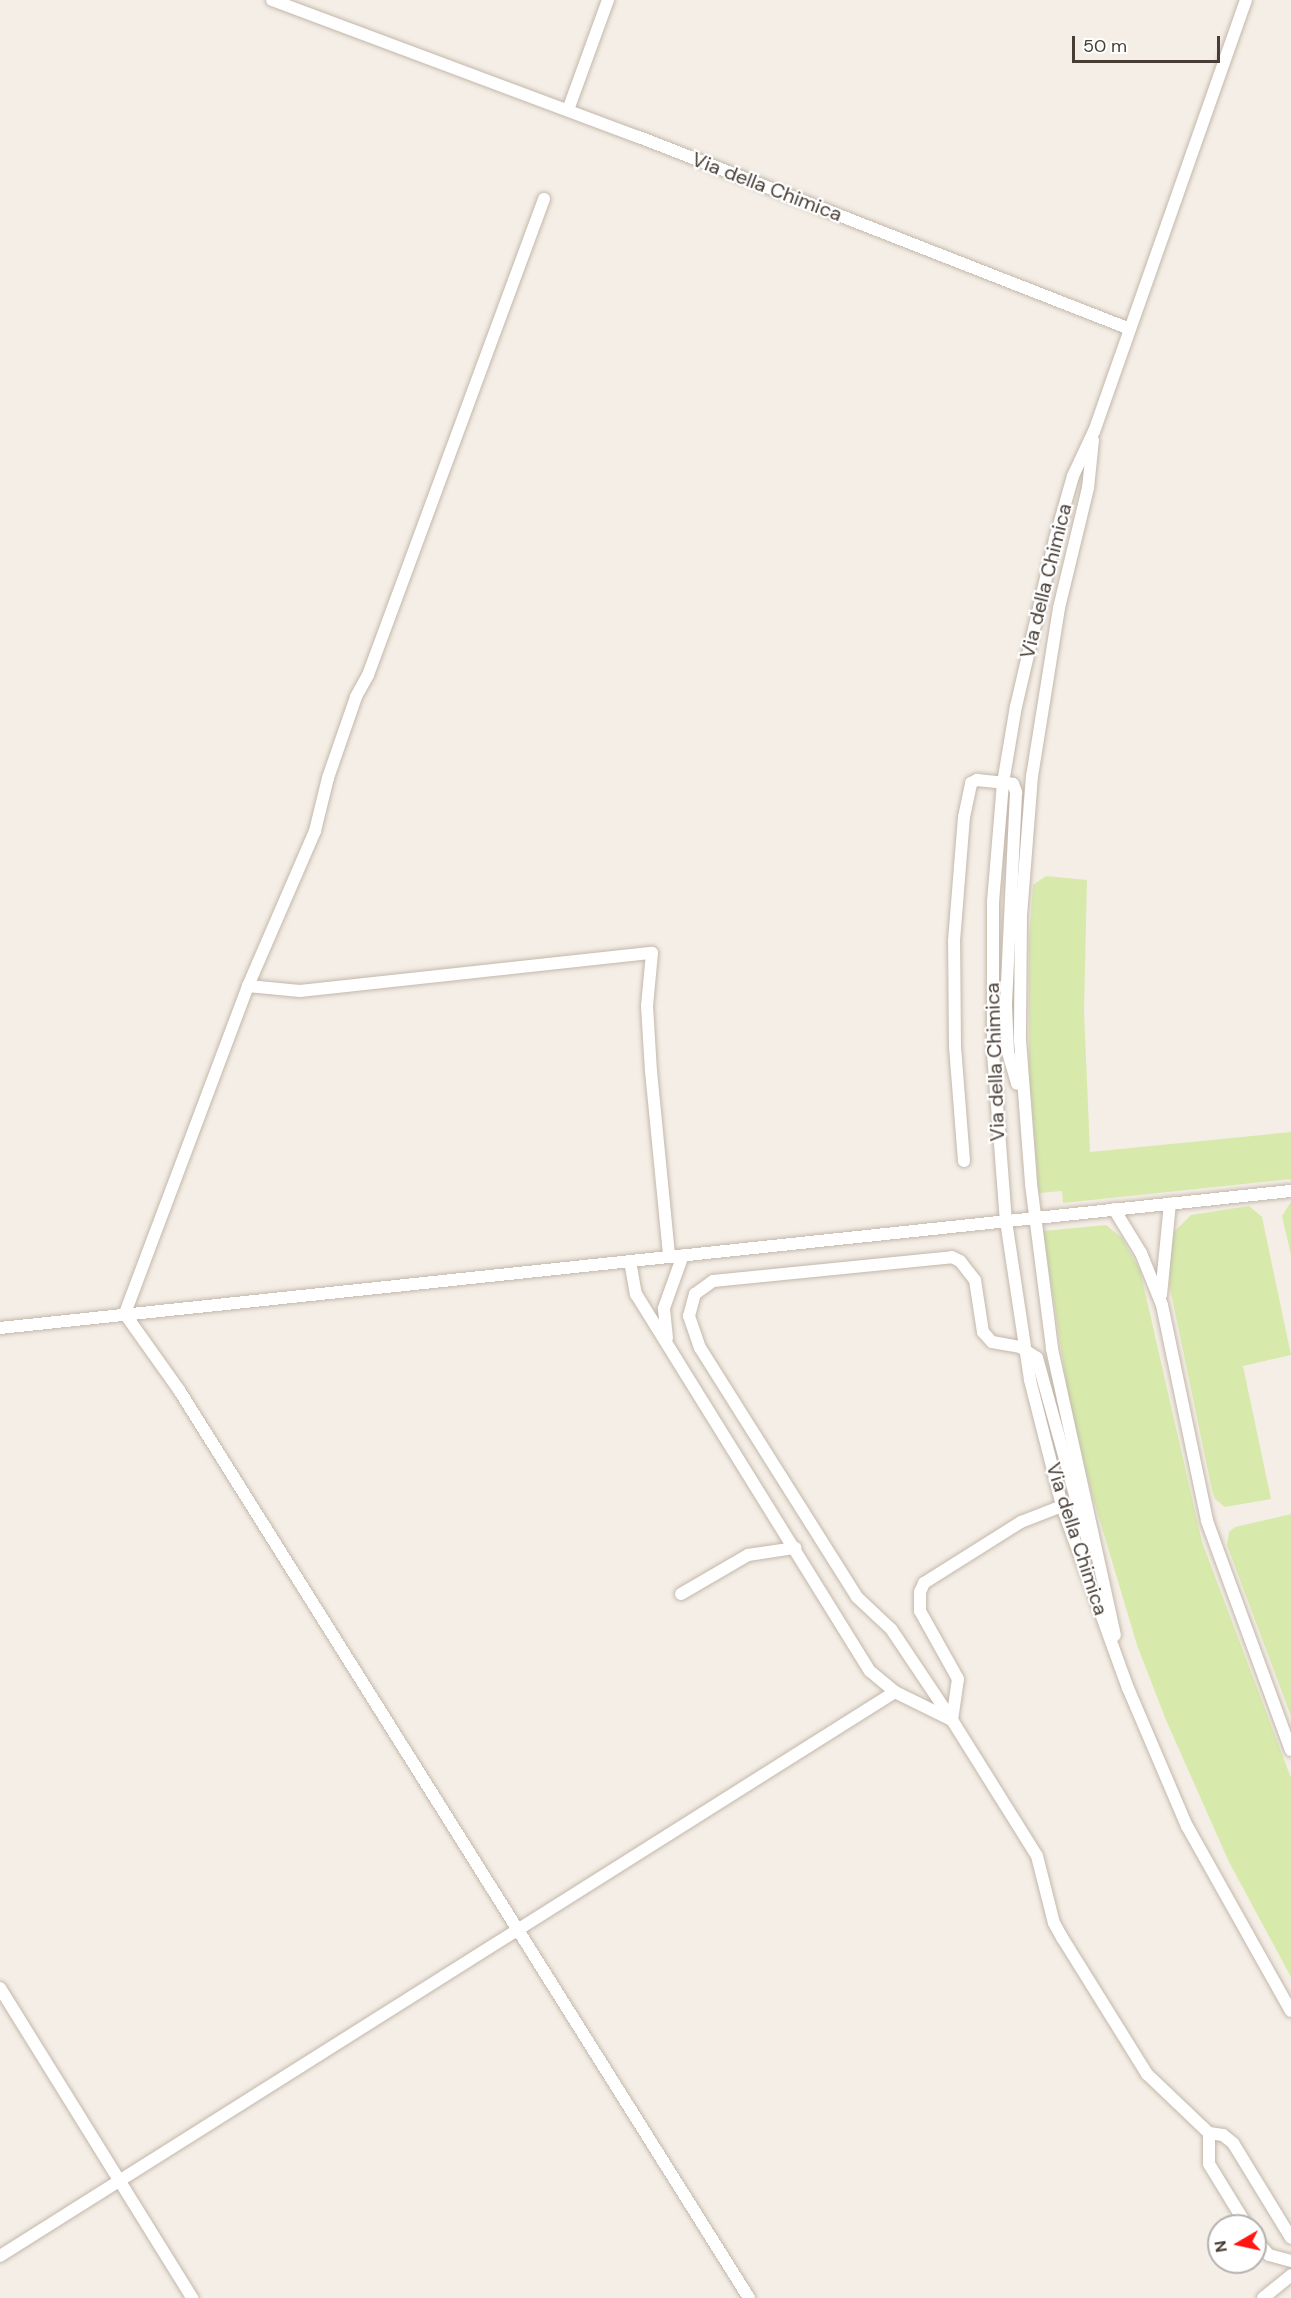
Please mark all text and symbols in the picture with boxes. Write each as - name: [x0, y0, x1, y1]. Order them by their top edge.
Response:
- scale bar: [1075, 24, 1224, 62]
- text: 50 m: [1083, 34, 1127, 58]
- street label: Via della Chimica: [688, 147, 846, 227]
- street label: Via della Chimica: [1015, 501, 1077, 661]
- street label: Via della Chimica: [980, 982, 1010, 1142]
- street label: Via della Chimica: [1041, 1460, 1113, 1618]
- north arrow: [1207, 2214, 1267, 2274]
- text: N: [1209, 2239, 1232, 2254]

